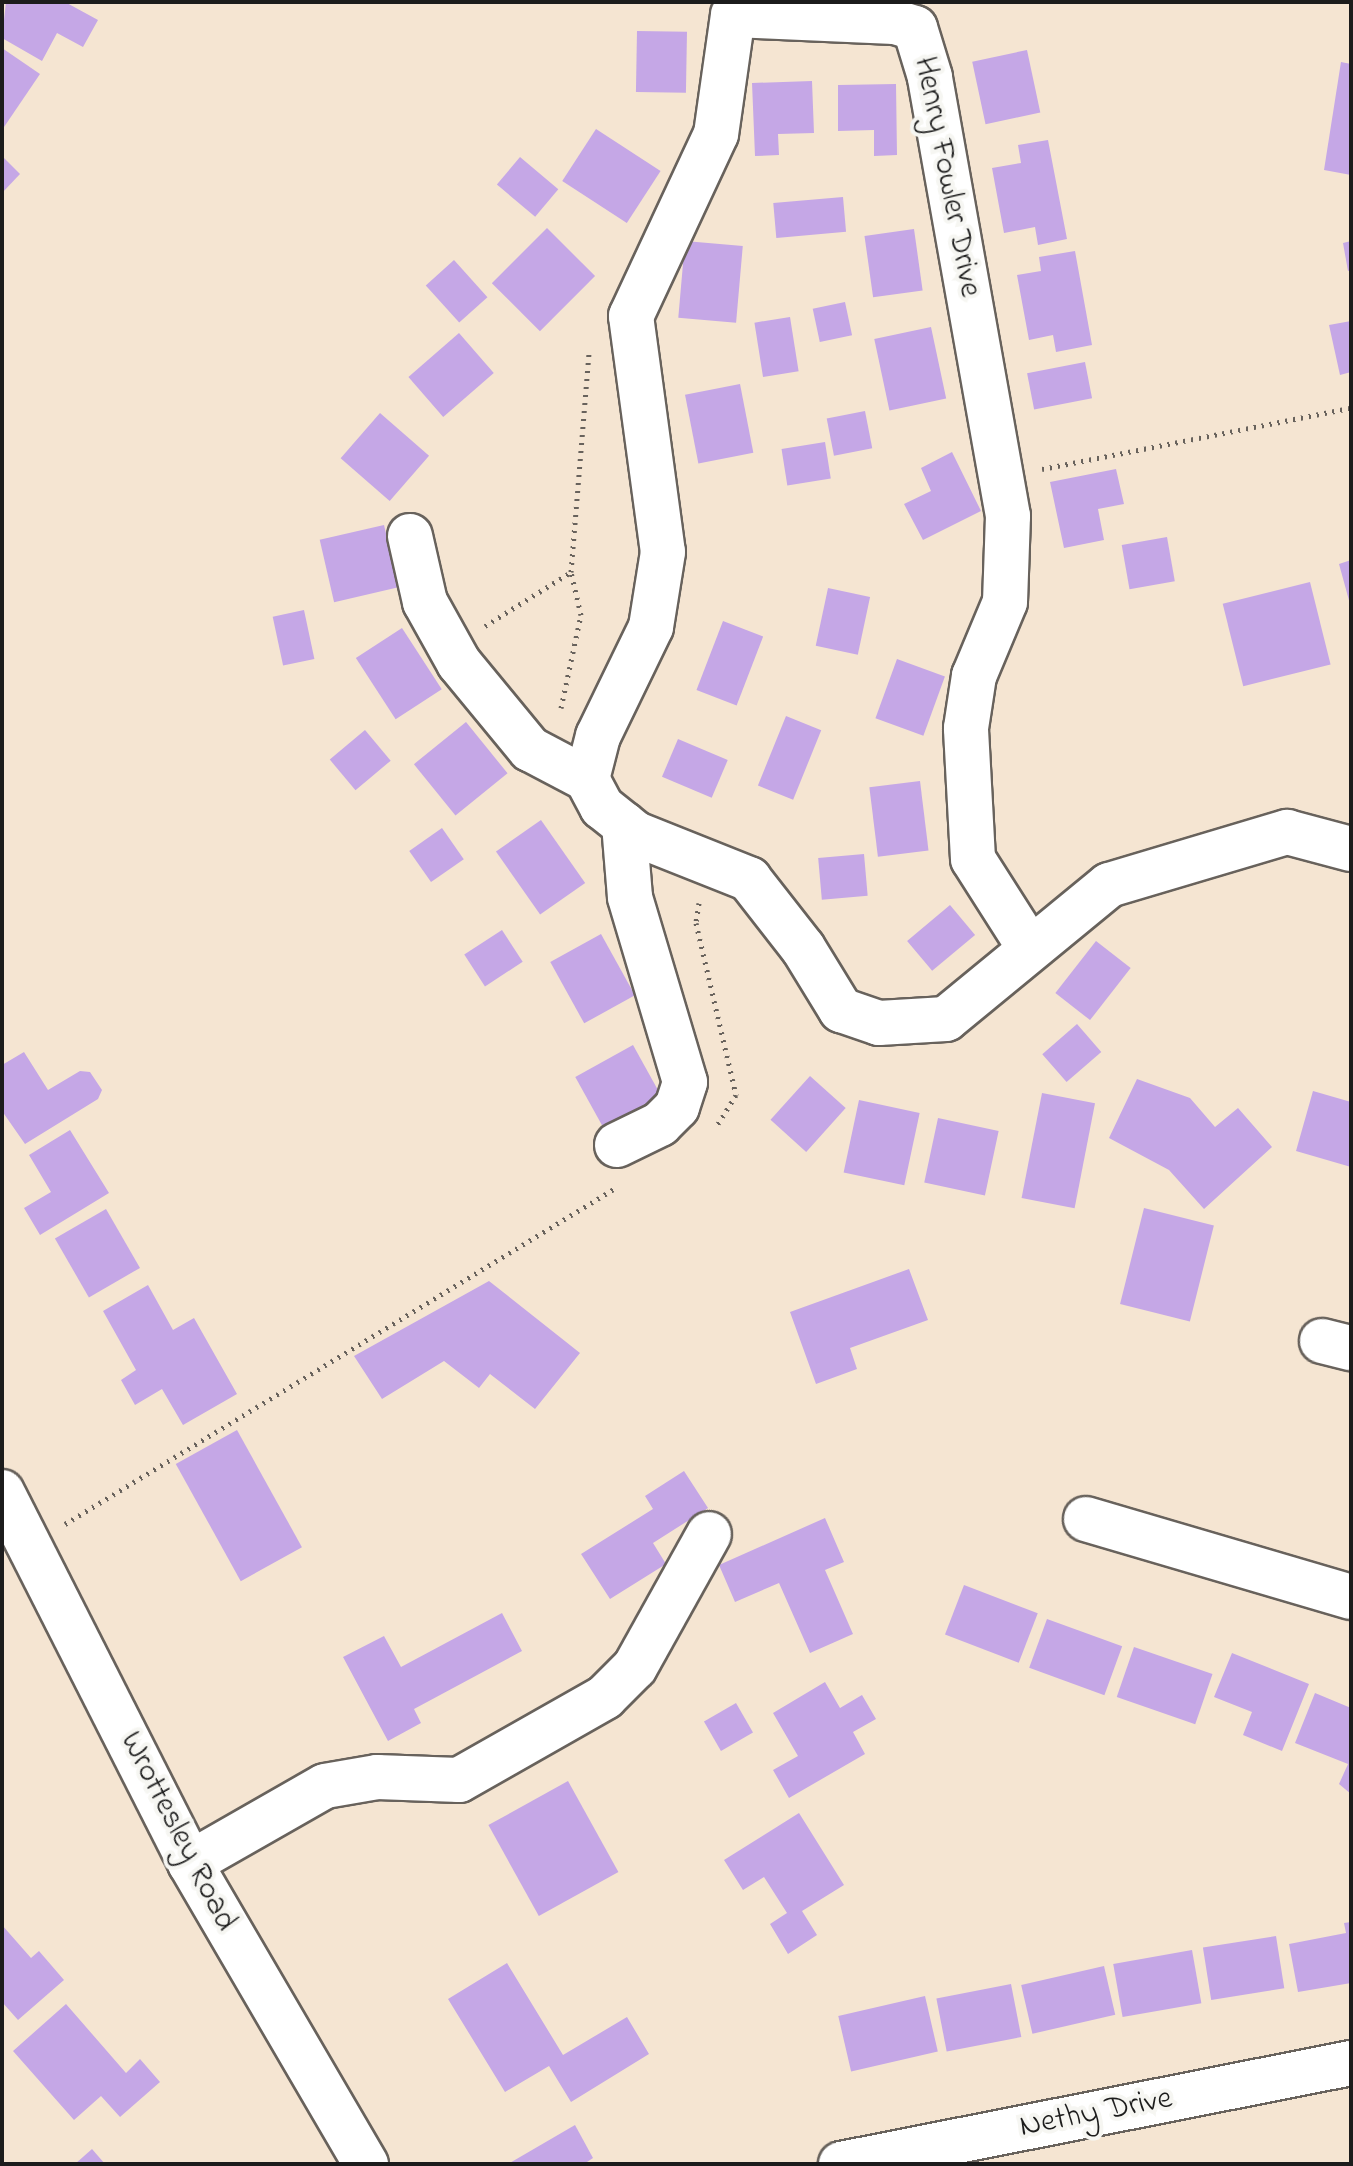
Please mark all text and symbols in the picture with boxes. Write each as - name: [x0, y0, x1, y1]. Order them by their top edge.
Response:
- street label: Henry Fowler Drive: [904, 54, 988, 300]
- street label: Wrottesley Road: [110, 1726, 244, 1938]
- street label: Nethy Drive: [1017, 2080, 1175, 2148]

